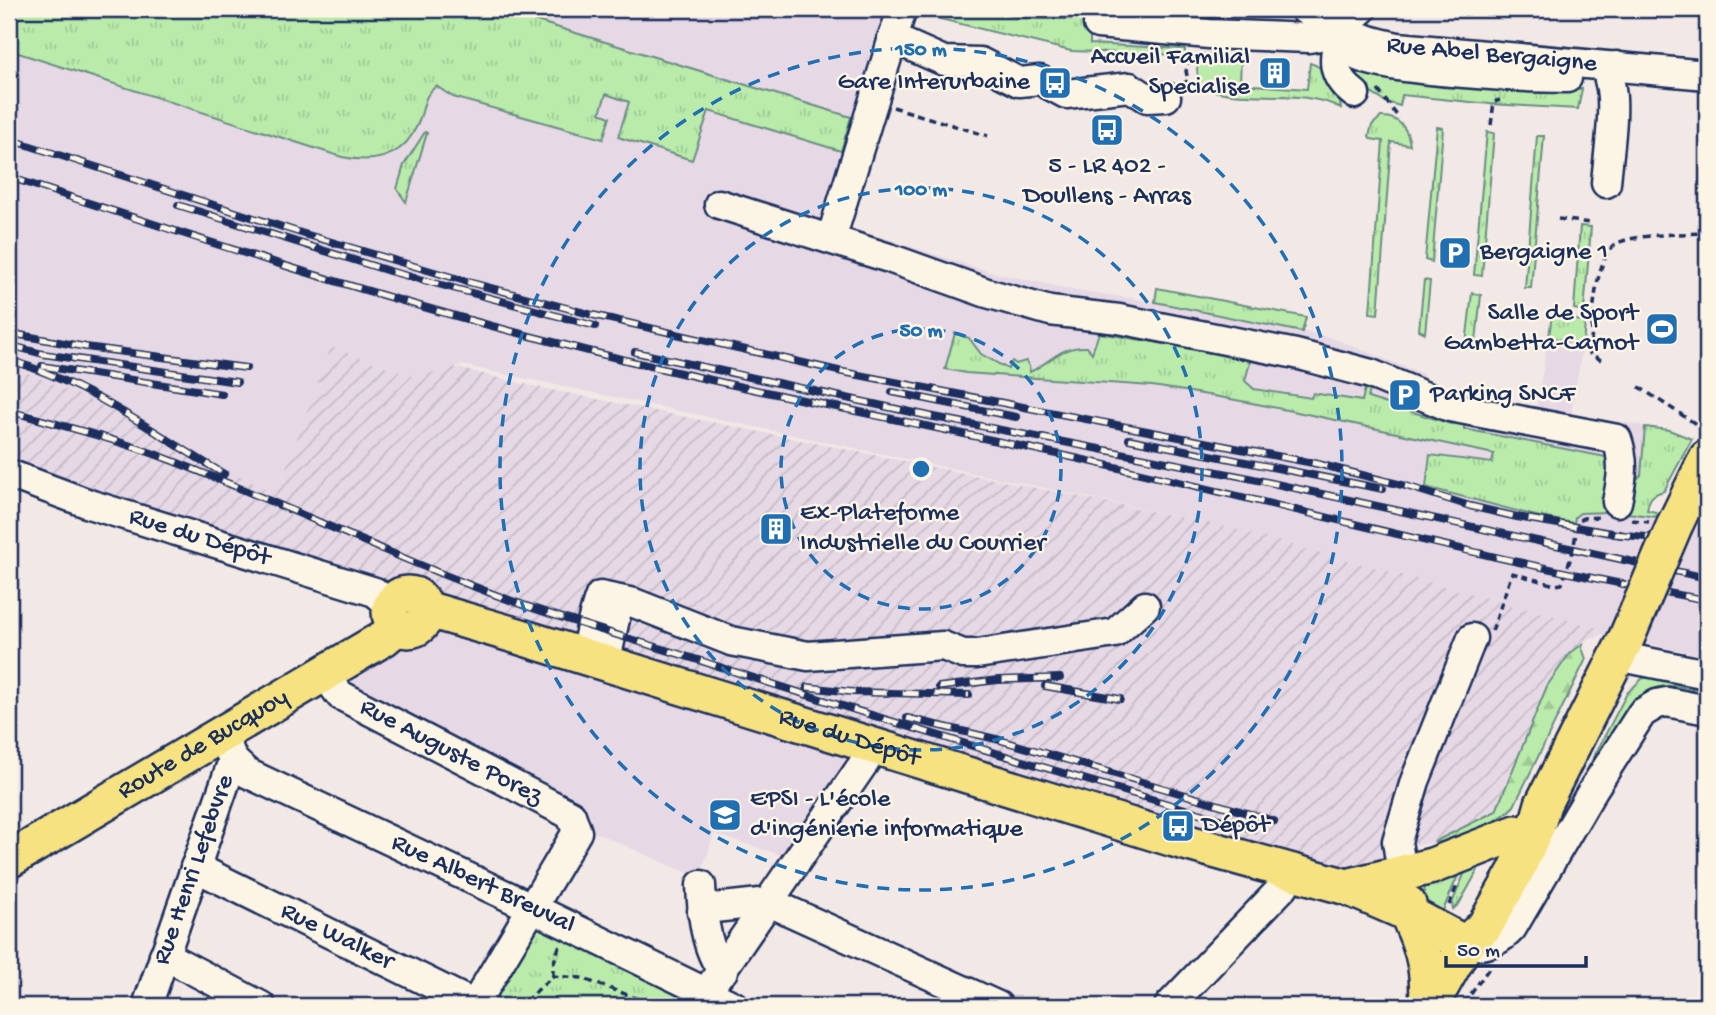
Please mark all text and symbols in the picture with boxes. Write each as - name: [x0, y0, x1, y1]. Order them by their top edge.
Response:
- street label: Rue Abel Bergaigne: [1384, 30, 1599, 81]
- text: 150 m: [894, 39, 947, 64]
- place label: Accueil Familial Specialise: [1090, 43, 1251, 104]
- building icon: Accueil Familial Specialise: [1256, 54, 1294, 92]
- bus stop icon: Gare Interurbaine: [1036, 64, 1074, 102]
- place label: Gare Interurbaine: [838, 68, 1031, 99]
- bus stop icon: 5 - LR 402 - Doullens - Arras: [1088, 111, 1126, 149]
- place label: 5 - LR 402 - Doullens - Arras: [1021, 152, 1192, 213]
- text: 100 m: [894, 179, 947, 204]
- parking icon: Bergaigne 1: [1436, 234, 1474, 272]
- place label: Bergaigne 1: [1479, 238, 1608, 269]
- place label: Salle de Sport Gambetta-Carnot: [1444, 299, 1640, 360]
- sports icon: Salle de Sport Gambetta-Carnot: [1643, 310, 1681, 348]
- text: 50 m: [900, 320, 943, 345]
- parking icon: Parking SNCF: [1386, 376, 1424, 414]
- place label: Parking SNCF: [1429, 380, 1577, 411]
- centre of rings: [909, 457, 933, 481]
- place label: Ex-Plateforme Industrielle du Courrier: [800, 499, 1048, 560]
- street label: Rue du Dépôt: [125, 502, 276, 575]
- building icon: Ex-Plateforme Industrielle du Courrier: [757, 510, 795, 548]
- street label: Route de Bucquoy: [113, 682, 294, 807]
- street label: Rue Auguste Porez: [354, 692, 549, 813]
- street label: Rue du Dépôt: [775, 702, 926, 776]
- street label: Rue Henri Lefebvre: [147, 770, 242, 969]
- place label: EPSI - L'école d'ingénierie informatique: [750, 785, 1023, 846]
- school or university icon: EPSI - L'école d'ingénierie informatique: [706, 796, 744, 834]
- bus stop icon: Dépôt: [1159, 807, 1197, 845]
- place label: Dépôt: [1200, 811, 1272, 842]
- street label: Rue Albert Breuval: [386, 828, 580, 942]
- street label: Rue Walker: [275, 896, 401, 979]
- scale bar: [1446, 924, 1586, 968]
- text: 50 m: [1457, 940, 1500, 965]

